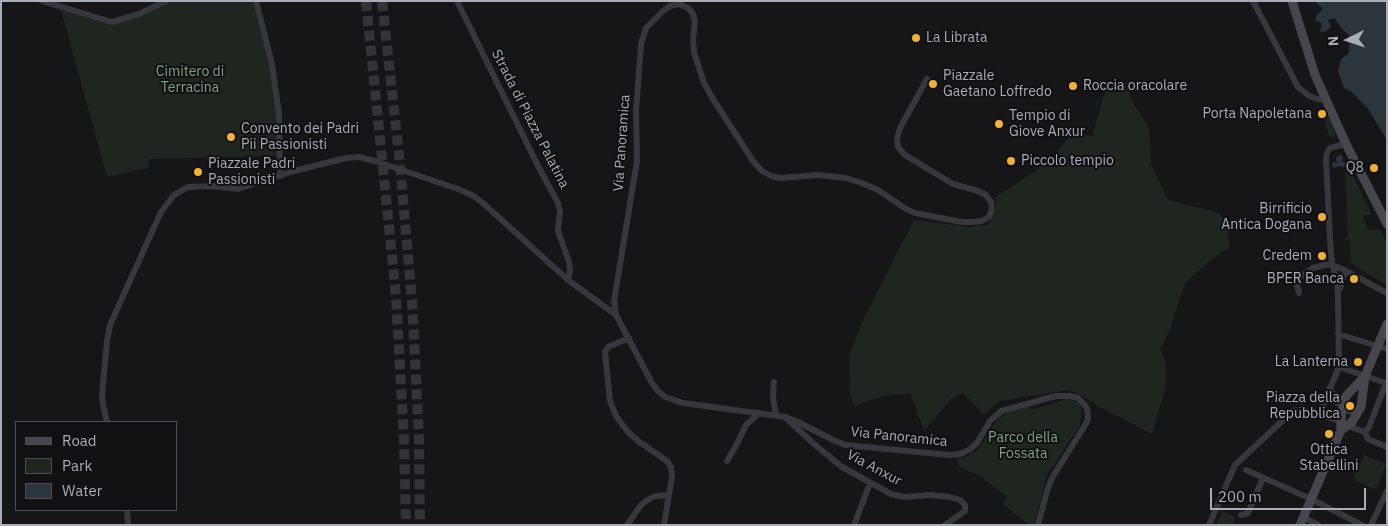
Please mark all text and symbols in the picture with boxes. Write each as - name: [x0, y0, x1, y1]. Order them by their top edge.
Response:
- north arrow: [1323, 15, 1373, 65]
- place label: La Librata: [926, 30, 987, 46]
- marker: La Librata: [910, 32, 922, 44]
- text: N: [1324, 35, 1342, 47]
- street label: Strada di Piazza Palatina: [488, 47, 572, 191]
- park label: Cimitero di Terracina: [156, 64, 224, 96]
- place label: Piazzale Gaetano Loffredo: [943, 68, 1052, 100]
- marker: Piazzale Gaetano Loffredo: [927, 78, 939, 90]
- place label: Roccia oracolare: [1083, 78, 1187, 94]
- marker: Roccia oracolare: [1067, 80, 1079, 92]
- street label: Via Panoramica: [610, 94, 634, 192]
- place label: Porta Napoletana: [1202, 106, 1312, 122]
- place label: Tempio di Giove Anxur: [1009, 108, 1085, 140]
- marker: Porta Napoletana: [1316, 108, 1328, 120]
- marker: Tempio di Giove Anxur: [993, 118, 1005, 130]
- place label: Convento dei Padri Pii Passionisti: [241, 121, 359, 154]
- marker: Convento dei Padri Pii Passionisti: [225, 131, 237, 143]
- place label: Piccolo tempio: [1021, 153, 1114, 169]
- marker: Piccolo tempio: [1005, 155, 1017, 167]
- place label: Piazzale Padri Passionisti: [208, 156, 295, 188]
- place label: Q8: [1346, 160, 1364, 176]
- marker: Q8: [1368, 162, 1380, 174]
- marker: Piazzale Padri Passionisti: [192, 166, 204, 178]
- place label: Birrificio Antica Dogana: [1221, 201, 1312, 233]
- marker: Birrificio Antica Dogana: [1316, 211, 1328, 223]
- place label: Credem: [1263, 248, 1312, 264]
- marker: Credem: [1316, 250, 1328, 262]
- place label: BPER Banca: [1267, 271, 1344, 287]
- marker: BPER Banca: [1348, 273, 1360, 285]
- place label: La Lanterna: [1275, 354, 1348, 370]
- marker: La Lanterna: [1352, 356, 1364, 368]
- place label: Piazza della Repubblica: [1266, 390, 1340, 422]
- marker: Piazza della Repubblica: [1344, 400, 1356, 412]
- legend: [15, 421, 178, 511]
- street label: Via Panoramica: [850, 424, 948, 450]
- marker: Ottica Stabellini: [1323, 428, 1335, 440]
- park label: Parco della Fossata: [988, 430, 1058, 462]
- text: Road: [62, 431, 97, 450]
- place label: Ottica Stabellini: [1300, 442, 1358, 474]
- street label: Via Anxur: [844, 447, 904, 489]
- text: Park: [62, 456, 92, 475]
- scale bar: [1213, 478, 1369, 510]
- text: Water: [62, 481, 102, 500]
- text: 200 m: [1218, 487, 1262, 506]

